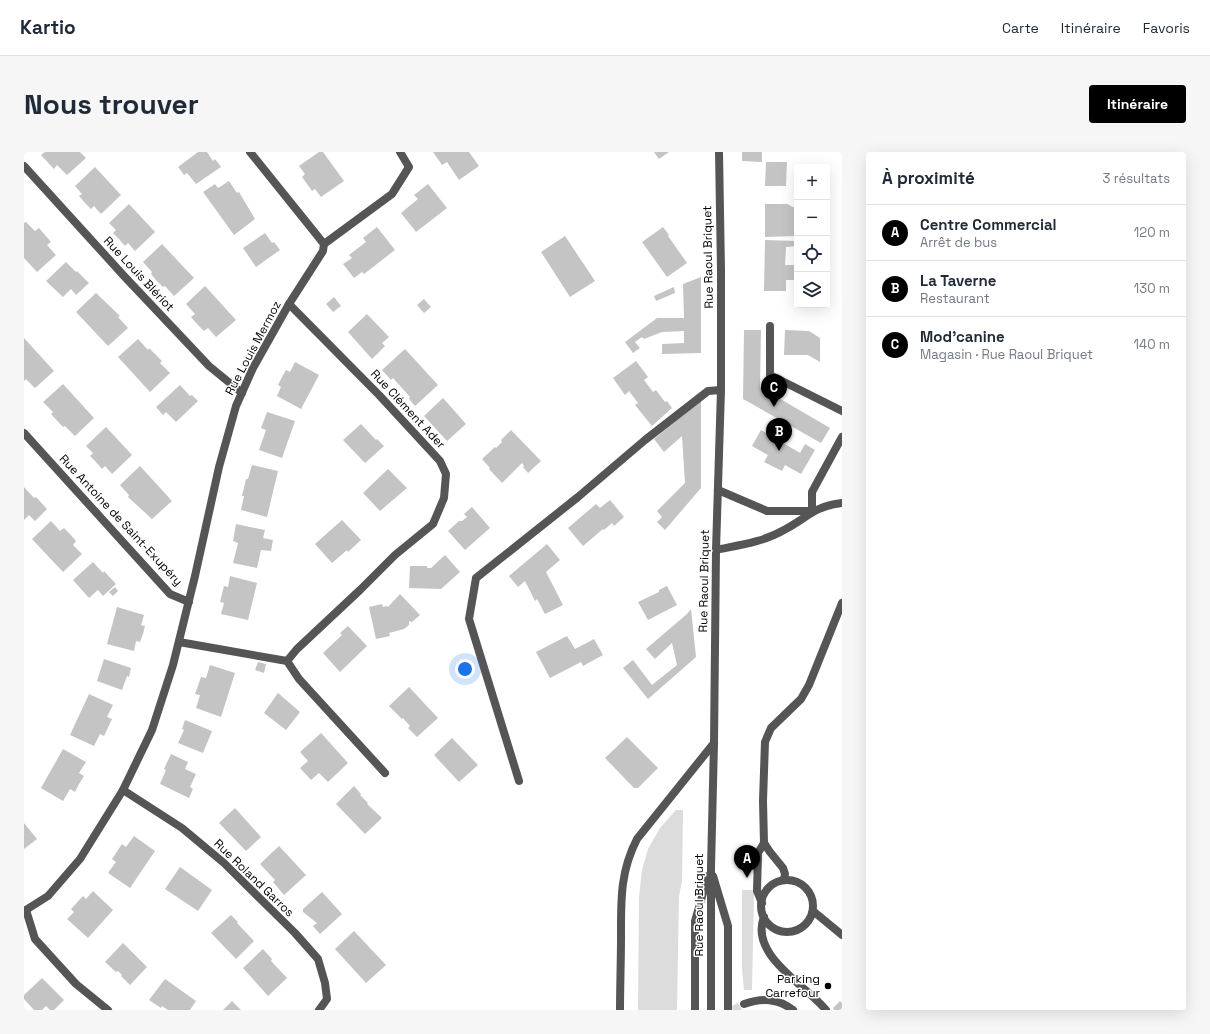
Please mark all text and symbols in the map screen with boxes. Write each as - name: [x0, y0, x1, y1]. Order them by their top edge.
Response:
- text: Kartio: [20, 15, 76, 40]
- text: Carte: [1002, 19, 1039, 37]
- text: Itinéraire: [1061, 19, 1121, 37]
- text: Favoris: [1143, 19, 1190, 37]
- button: Itinéraire: [1089, 85, 1186, 123]
- text: Nous trouver: [24, 86, 199, 122]
- map controls: [794, 164, 830, 308]
- button: +: [794, 164, 830, 200]
- text: À proximité: [882, 167, 975, 189]
- text: 3 résultats: [1103, 170, 1170, 187]
- button: −: [794, 200, 830, 236]
- street label: Rue Raoul Briquet: [699, 205, 717, 309]
- text: Centre Commercial: [920, 215, 1057, 234]
- text: A: [891, 224, 899, 241]
- text: 120 m: [1134, 224, 1170, 241]
- street label: Rue Louis Blériot: [100, 233, 178, 315]
- text: Arrêt de bus: [920, 234, 997, 251]
- button: locate: [794, 236, 830, 272]
- text: La Taverne: [920, 271, 996, 290]
- button: layers: [794, 272, 830, 308]
- text: B: [891, 280, 899, 297]
- text: 130 m: [1134, 280, 1170, 297]
- text: Restaurant: [920, 290, 990, 307]
- street label: Rue Louis Mermoz: [221, 298, 285, 398]
- text: Mod'canine: [920, 327, 1005, 346]
- text: C: [891, 336, 899, 353]
- text: 140 m: [1134, 336, 1170, 353]
- text: Magasin · Rue Raoul Briquet: [920, 346, 1093, 363]
- street label: Rue Clément Ader: [367, 366, 449, 452]
- pin: C: [761, 374, 787, 407]
- pin: B: [766, 418, 792, 451]
- street label: Rue Antoine de Saint-Exupéry: [56, 451, 186, 589]
- street label: Rue Raoul Briquet: [695, 529, 713, 633]
- your location: [455, 659, 475, 679]
- street label: Rue Roland Garros: [210, 836, 298, 920]
- pin: A: [734, 845, 760, 878]
- street label: Rue Raoul Briquet: [691, 853, 707, 957]
- place label: Parking Carrefour: [765, 971, 820, 1001]
- marker: Parking Carrefour: [823, 981, 833, 991]

